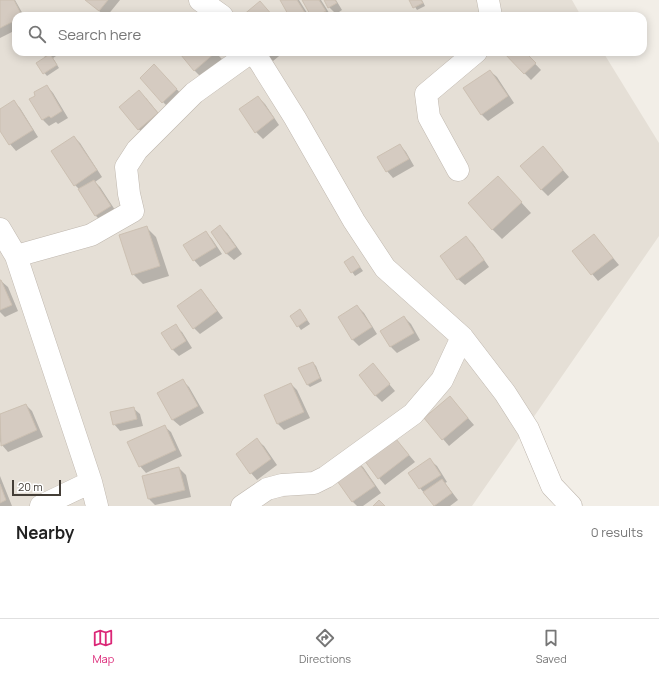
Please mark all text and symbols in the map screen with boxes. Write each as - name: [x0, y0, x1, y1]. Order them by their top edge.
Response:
- search box: [12, 12, 647, 56]
- icon: search: [26, 23, 48, 45]
- text: Search here: [58, 24, 141, 45]
- scale bar: [12, 478, 61, 497]
- text: 20 m: [18, 479, 43, 494]
- text: Nearby: [16, 521, 74, 544]
- text: 0 results: [591, 523, 643, 541]
- tab: Map: [92, 627, 114, 666]
- tab: Directions: [299, 627, 351, 666]
- tab: Saved: [536, 627, 567, 666]

